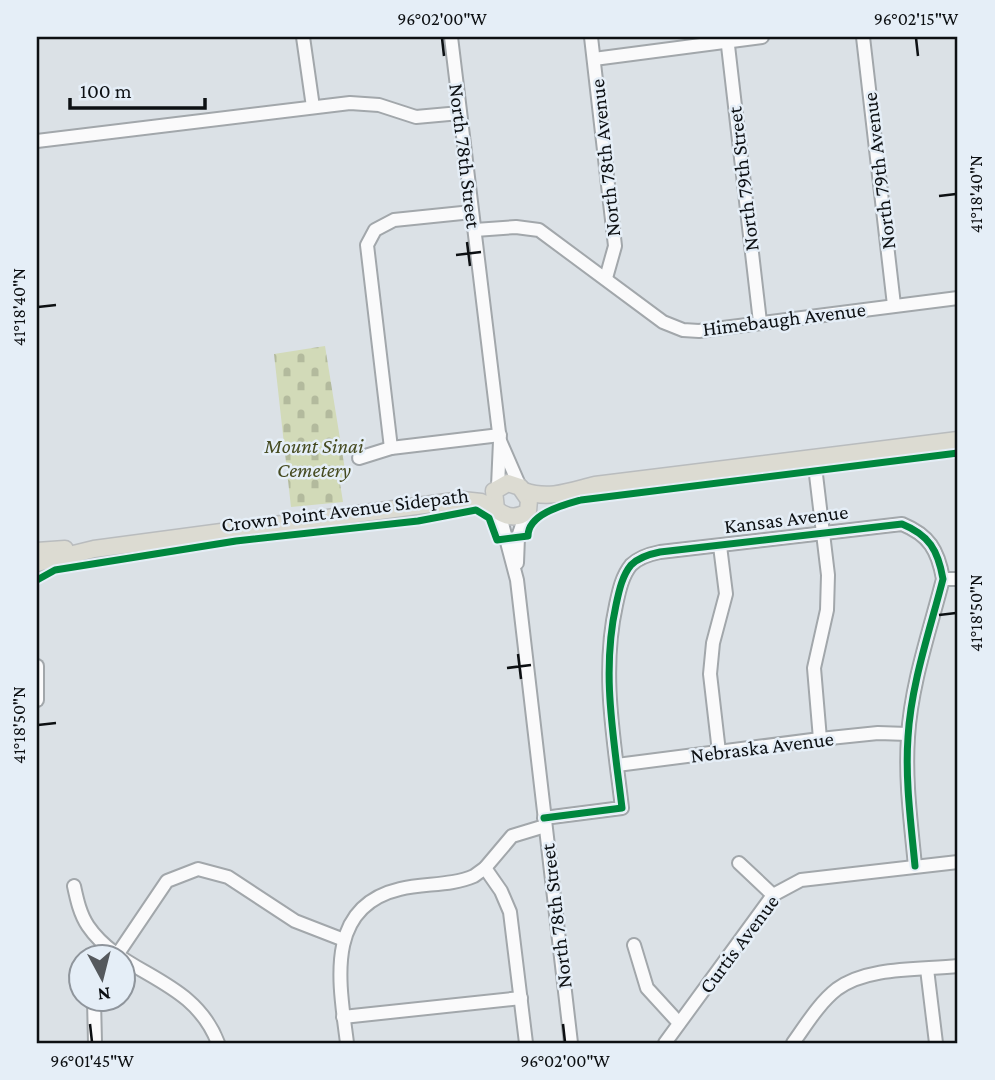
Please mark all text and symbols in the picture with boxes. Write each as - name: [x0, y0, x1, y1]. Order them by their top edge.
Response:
- text: 96°02'00"W: [397, 9, 487, 29]
- text: 96°02'15"W: [874, 9, 959, 29]
- scale bar: [70, 66, 205, 110]
- street label: North 78th Avenue: [585, 78, 625, 238]
- text: 100 m: [80, 79, 132, 103]
- street label: North 78th Street: [444, 82, 486, 231]
- street label: North 79th Avenue: [857, 91, 901, 251]
- street label: North 79th Street: [722, 104, 764, 253]
- text: 41°18'40"N: [966, 155, 986, 233]
- text: 41°18'40"N: [9, 268, 29, 346]
- street label: Himebaugh Avenue: [701, 297, 867, 341]
- park label: Mount Sinai Cemetery: [263, 434, 364, 482]
- street label: Crown Point Avenue Sidepath: [220, 483, 470, 537]
- street label: Kansas Avenue: [723, 499, 849, 539]
- text: 41°18'50"N: [966, 574, 986, 652]
- text: 41°18'50"N: [9, 686, 29, 764]
- street label: Nebraska Avenue: [689, 726, 835, 768]
- street label: North 78th Street: [535, 841, 577, 990]
- street label: Curtis Avenue: [694, 890, 784, 998]
- north arrow: [66, 944, 136, 1014]
- text: N: [96, 983, 112, 1006]
- text: 96°01'45"W: [50, 1051, 134, 1071]
- text: 96°02'00"W: [520, 1051, 610, 1071]

